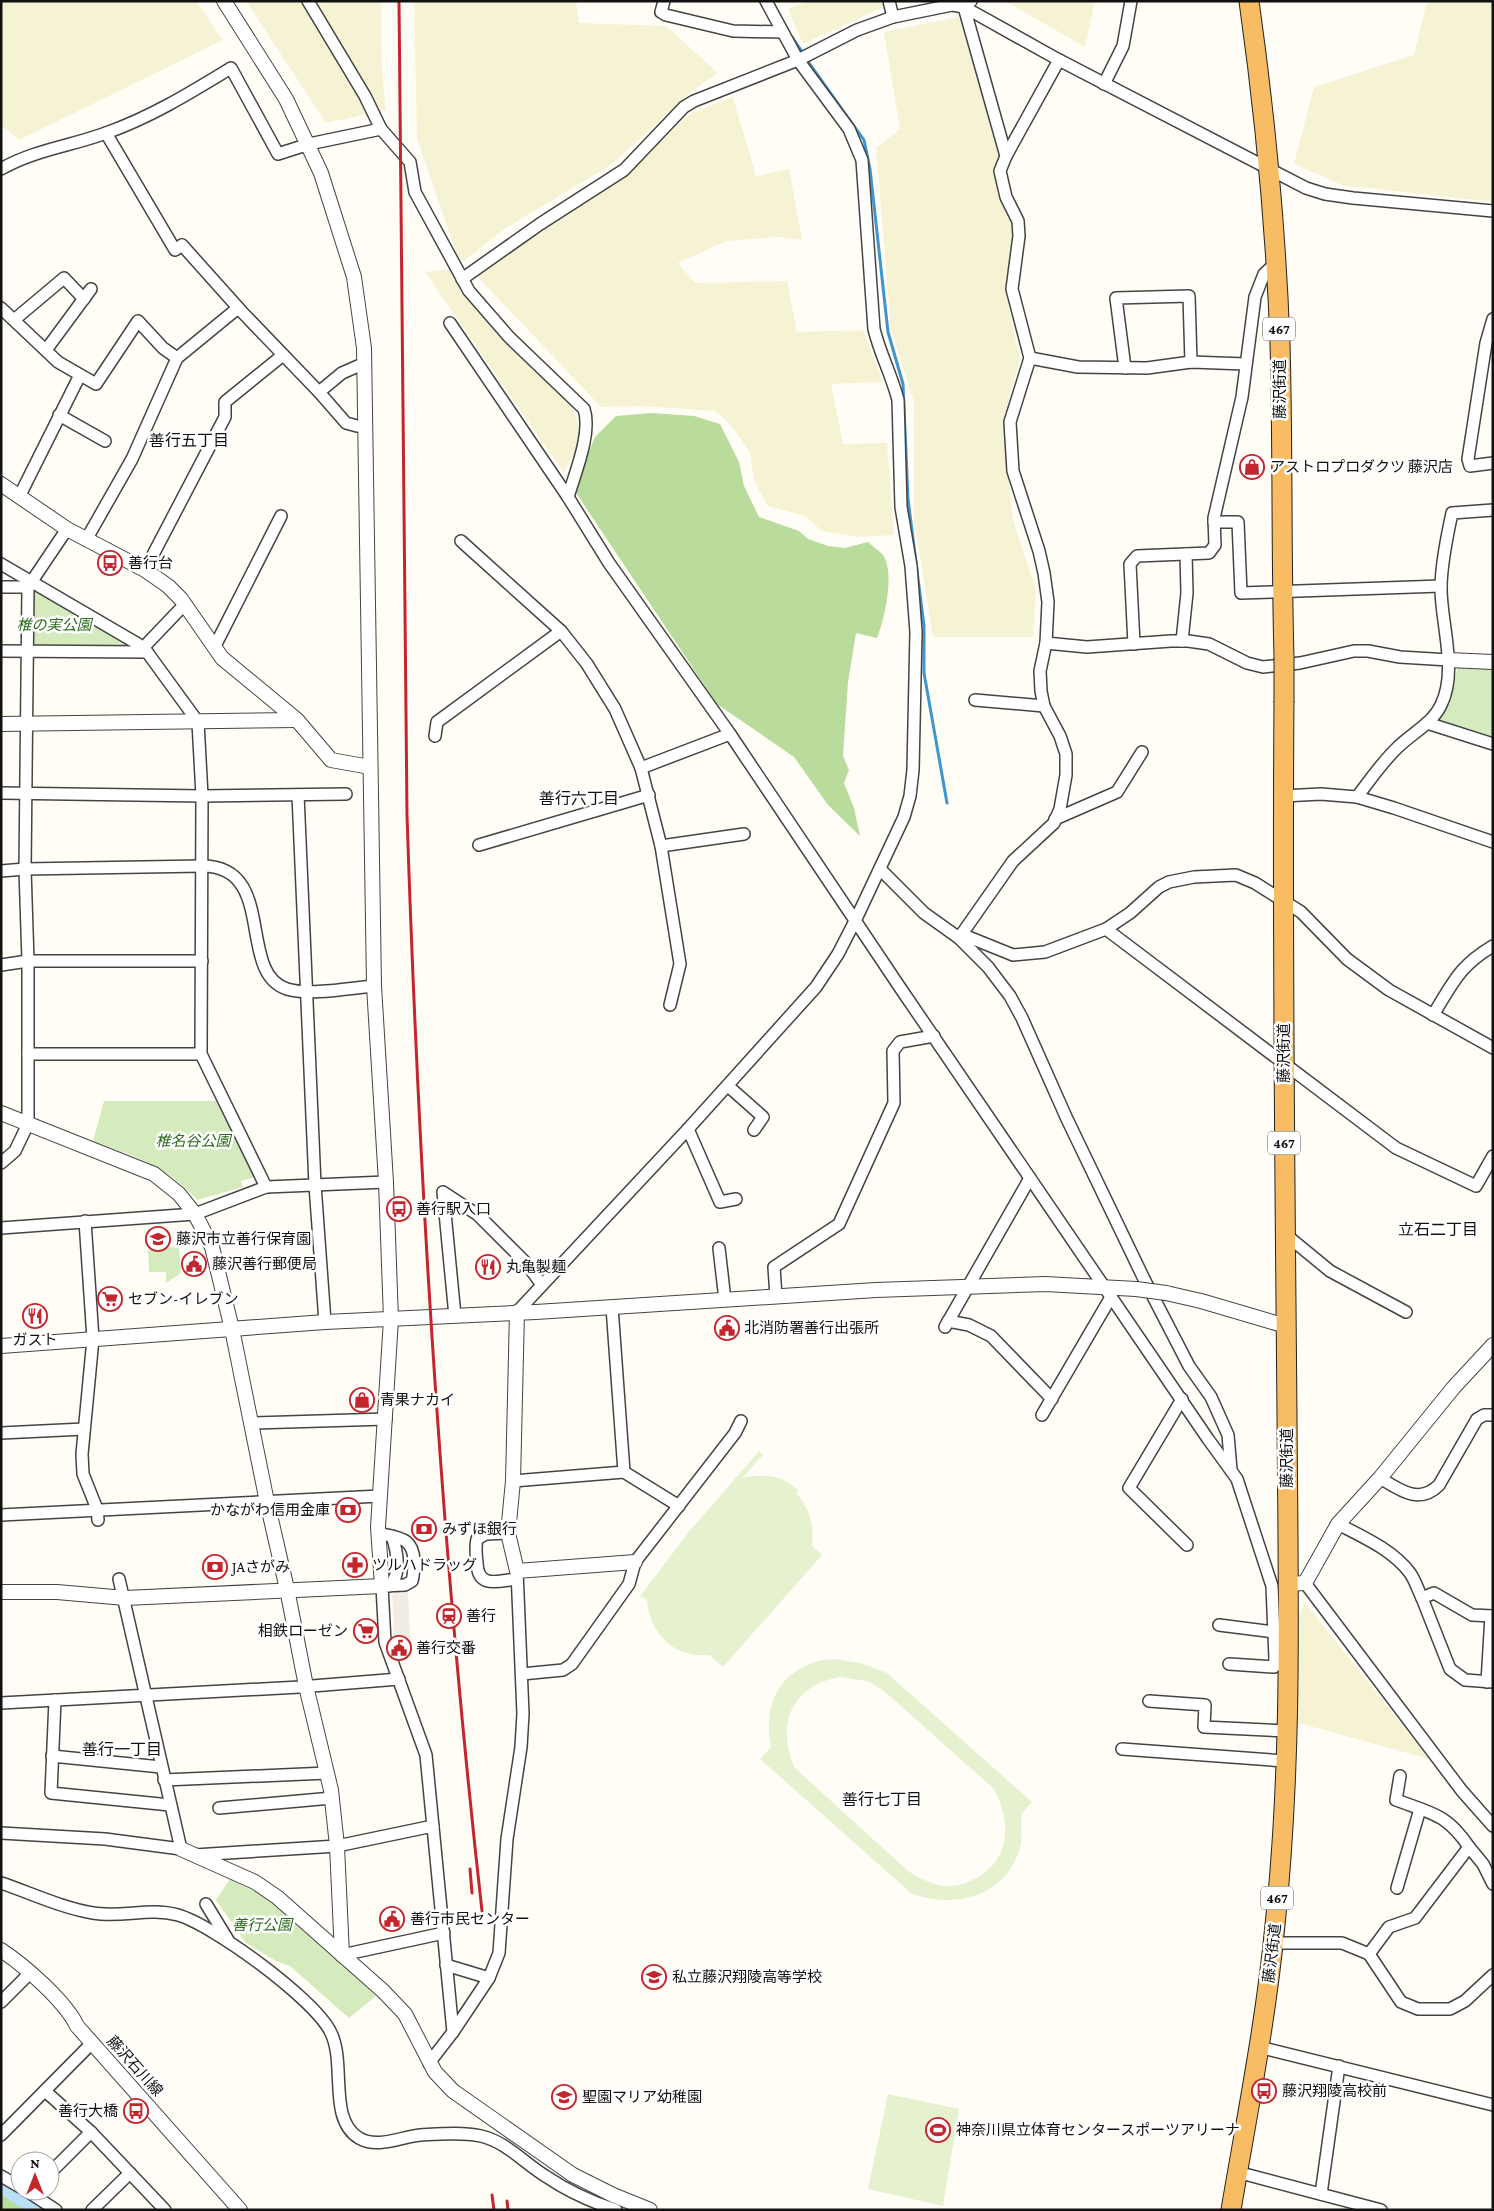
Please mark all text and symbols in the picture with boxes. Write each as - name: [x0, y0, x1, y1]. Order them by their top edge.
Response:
- road number: 467: [1263, 318, 1295, 340]
- street label: 藤沢街道: [1272, 359, 1288, 419]
- district label: 善行五丁目: [149, 432, 229, 449]
- shop icon: アストロプロダクツ 藤沢店: [1239, 454, 1265, 480]
- place label: アストロプロダクツ 藤沢店: [1270, 459, 1453, 475]
- bus stop icon: 善行台: [97, 550, 123, 576]
- place label: 善行台: [128, 555, 173, 571]
- park label: 椎の実公園: [16, 617, 93, 633]
- district label: 善行六丁目: [539, 790, 619, 807]
- street label: 藤沢街道: [1276, 1023, 1292, 1083]
- road number: 467: [1268, 1132, 1300, 1154]
- park label: 椎名谷公園: [155, 1133, 232, 1149]
- bus stop icon: 善行駅入口: [386, 1196, 412, 1222]
- place label: 善行駅入口: [416, 1201, 491, 1217]
- district label: 立石二丁目: [1398, 1221, 1478, 1238]
- school or university icon: 藤沢市立善行保育園: [145, 1226, 171, 1252]
- place label: 藤沢市立善行保育園: [176, 1231, 311, 1247]
- public building icon: 藤沢善行郵便局: [181, 1251, 207, 1277]
- restaurant icon: 丸亀製麺: [475, 1254, 501, 1280]
- place label: 藤沢善行郵便局: [212, 1256, 317, 1272]
- place label: 丸亀製麺: [506, 1259, 566, 1275]
- supermarket icon: セブン-イレブン: [97, 1286, 123, 1312]
- place label: セブン-イレブン: [128, 1291, 238, 1307]
- restaurant icon: ガスト: [22, 1303, 48, 1329]
- public building icon: 北消防署善行出張所: [714, 1315, 740, 1341]
- place label: 北消防署善行出張所: [744, 1319, 879, 1336]
- place label: ガスト: [12, 1332, 58, 1348]
- shop icon: 青果ナカイ: [349, 1387, 375, 1413]
- place label: 青果ナカイ: [380, 1392, 455, 1408]
- street label: 藤沢街道: [1279, 1428, 1295, 1488]
- bank icon: かながわ信用金庫: [335, 1497, 361, 1523]
- place label: かながわ信用金庫: [210, 1502, 330, 1518]
- bank icon: みずほ銀行: [411, 1516, 437, 1542]
- place label: みずほ銀行: [442, 1521, 517, 1537]
- pharmacy icon: ツルハドラッグ: [342, 1552, 368, 1578]
- bank icon: JAさがみ: [202, 1554, 228, 1580]
- place label: ツルハドラッグ: [372, 1557, 477, 1573]
- place label: JAさがみ: [230, 1559, 290, 1576]
- station icon: 善行: [436, 1603, 462, 1629]
- place label: 善行: [466, 1608, 496, 1624]
- supermarket icon: 相鉄ローゼン: [353, 1618, 379, 1644]
- place label: 相鉄ローゼン: [258, 1623, 348, 1639]
- public building icon: 善行交番: [386, 1635, 412, 1661]
- place label: 善行交番: [416, 1640, 476, 1656]
- district label: 善行一丁目: [82, 1741, 162, 1758]
- district label: 善行七丁目: [842, 1791, 922, 1808]
- road number: 467: [1261, 1886, 1293, 1910]
- public building icon: 善行市民センター: [379, 1906, 405, 1932]
- place label: 善行市民センター: [410, 1911, 530, 1927]
- park label: 善行公園: [232, 1917, 294, 1933]
- street label: 藤沢街道: [1260, 1922, 1284, 1984]
- school or university icon: 私立藤沢翔陵高等学校: [641, 1964, 667, 1990]
- place label: 私立藤沢翔陵高等学校: [672, 1969, 822, 1985]
- street label: 藤沢石川線: [104, 2033, 166, 2099]
- bus stop icon: 藤沢翔陵高校前: [1251, 2078, 1277, 2104]
- place label: 藤沢翔陵高校前: [1282, 2083, 1387, 2099]
- school or university icon: 聖園マリア幼稚園: [551, 2084, 577, 2110]
- place label: 聖園マリア幼稚園: [582, 2089, 702, 2105]
- bus stop icon: 善行大橋: [123, 2098, 149, 2124]
- place label: 善行大橋: [58, 2103, 118, 2119]
- sports icon: 神奈川県立体育センタースポーツアリーナ: [925, 2117, 951, 2143]
- place label: 神奈川県立体育センタースポーツアリーナ: [956, 2122, 1240, 2138]
- north arrow: [10, 2151, 60, 2201]
- text: N: [30, 2155, 40, 2171]

